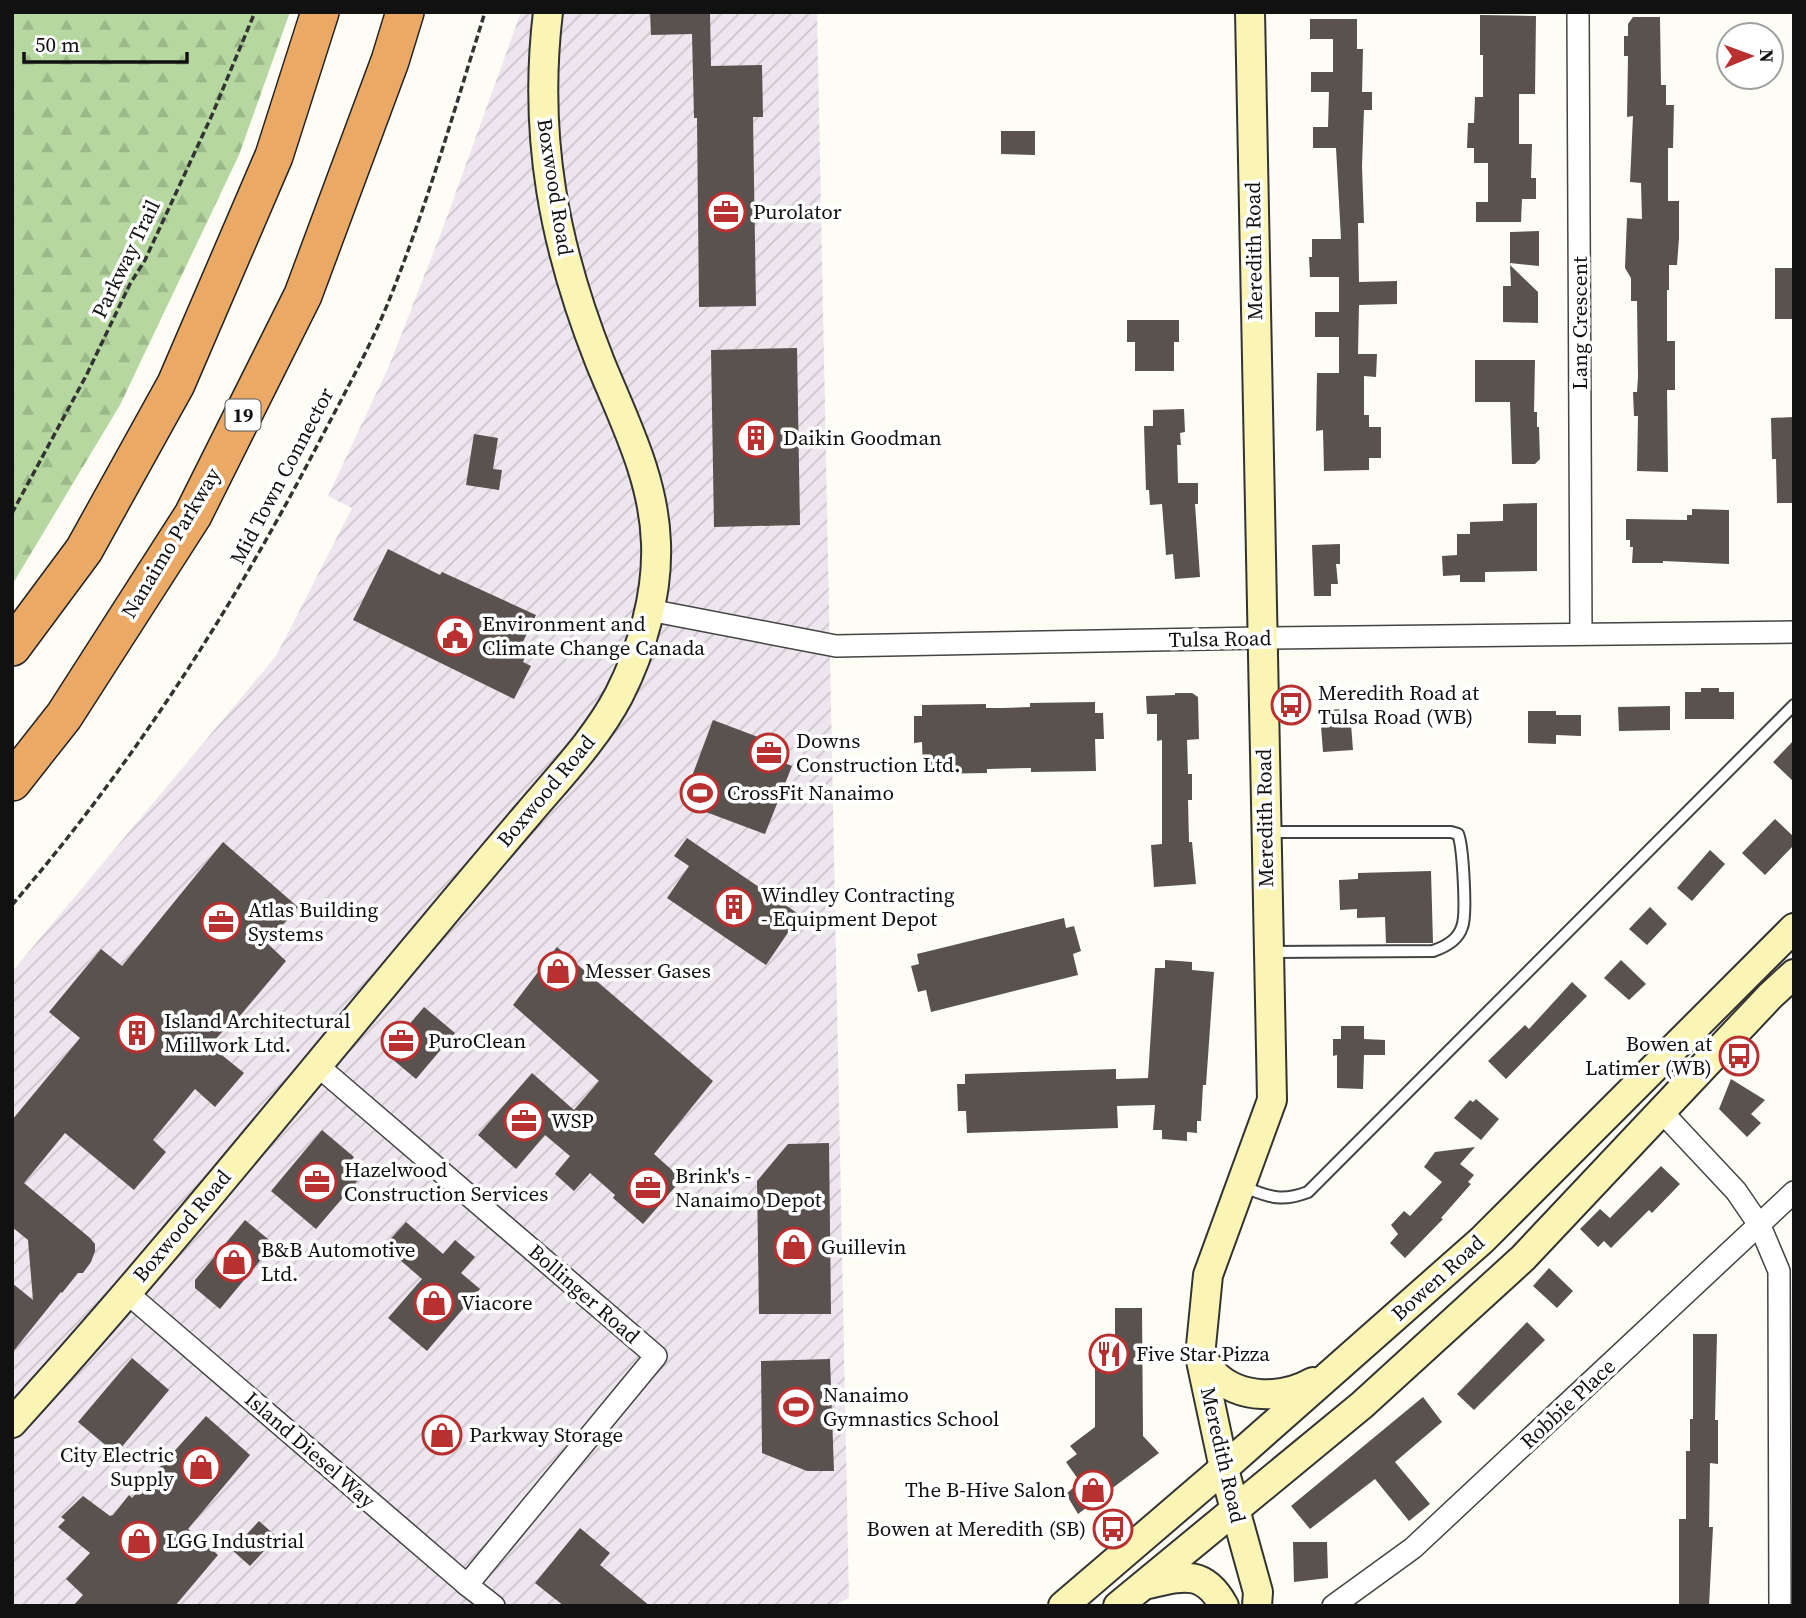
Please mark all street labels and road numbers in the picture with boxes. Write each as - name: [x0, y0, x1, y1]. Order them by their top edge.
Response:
- street label: Boxwood Road: [530, 116, 581, 258]
- street label: Meredith Road: [1238, 181, 1269, 321]
- street label: Parkway Trail: [84, 195, 167, 323]
- street label: Lang Crescent: [1565, 256, 1594, 390]
- street label: Mid Town Connector: [223, 382, 341, 569]
- road number: 19: [226, 400, 260, 430]
- street label: Nanaimo Parkway: [114, 462, 227, 623]
- street label: Tulsa Road: [1168, 623, 1272, 654]
- street label: Boxwood Road: [490, 728, 601, 853]
- street label: Meredith Road: [1249, 748, 1280, 888]
- street label: Boxwood Road: [126, 1163, 237, 1288]
- street label: Bowen Road: [1385, 1228, 1491, 1327]
- street label: Bollinger Road: [522, 1237, 646, 1350]
- street label: Robbie Place: [1514, 1352, 1622, 1455]
- street label: Meredith Road: [1194, 1384, 1253, 1526]
- street label: Island Diesel Way: [239, 1385, 382, 1515]

